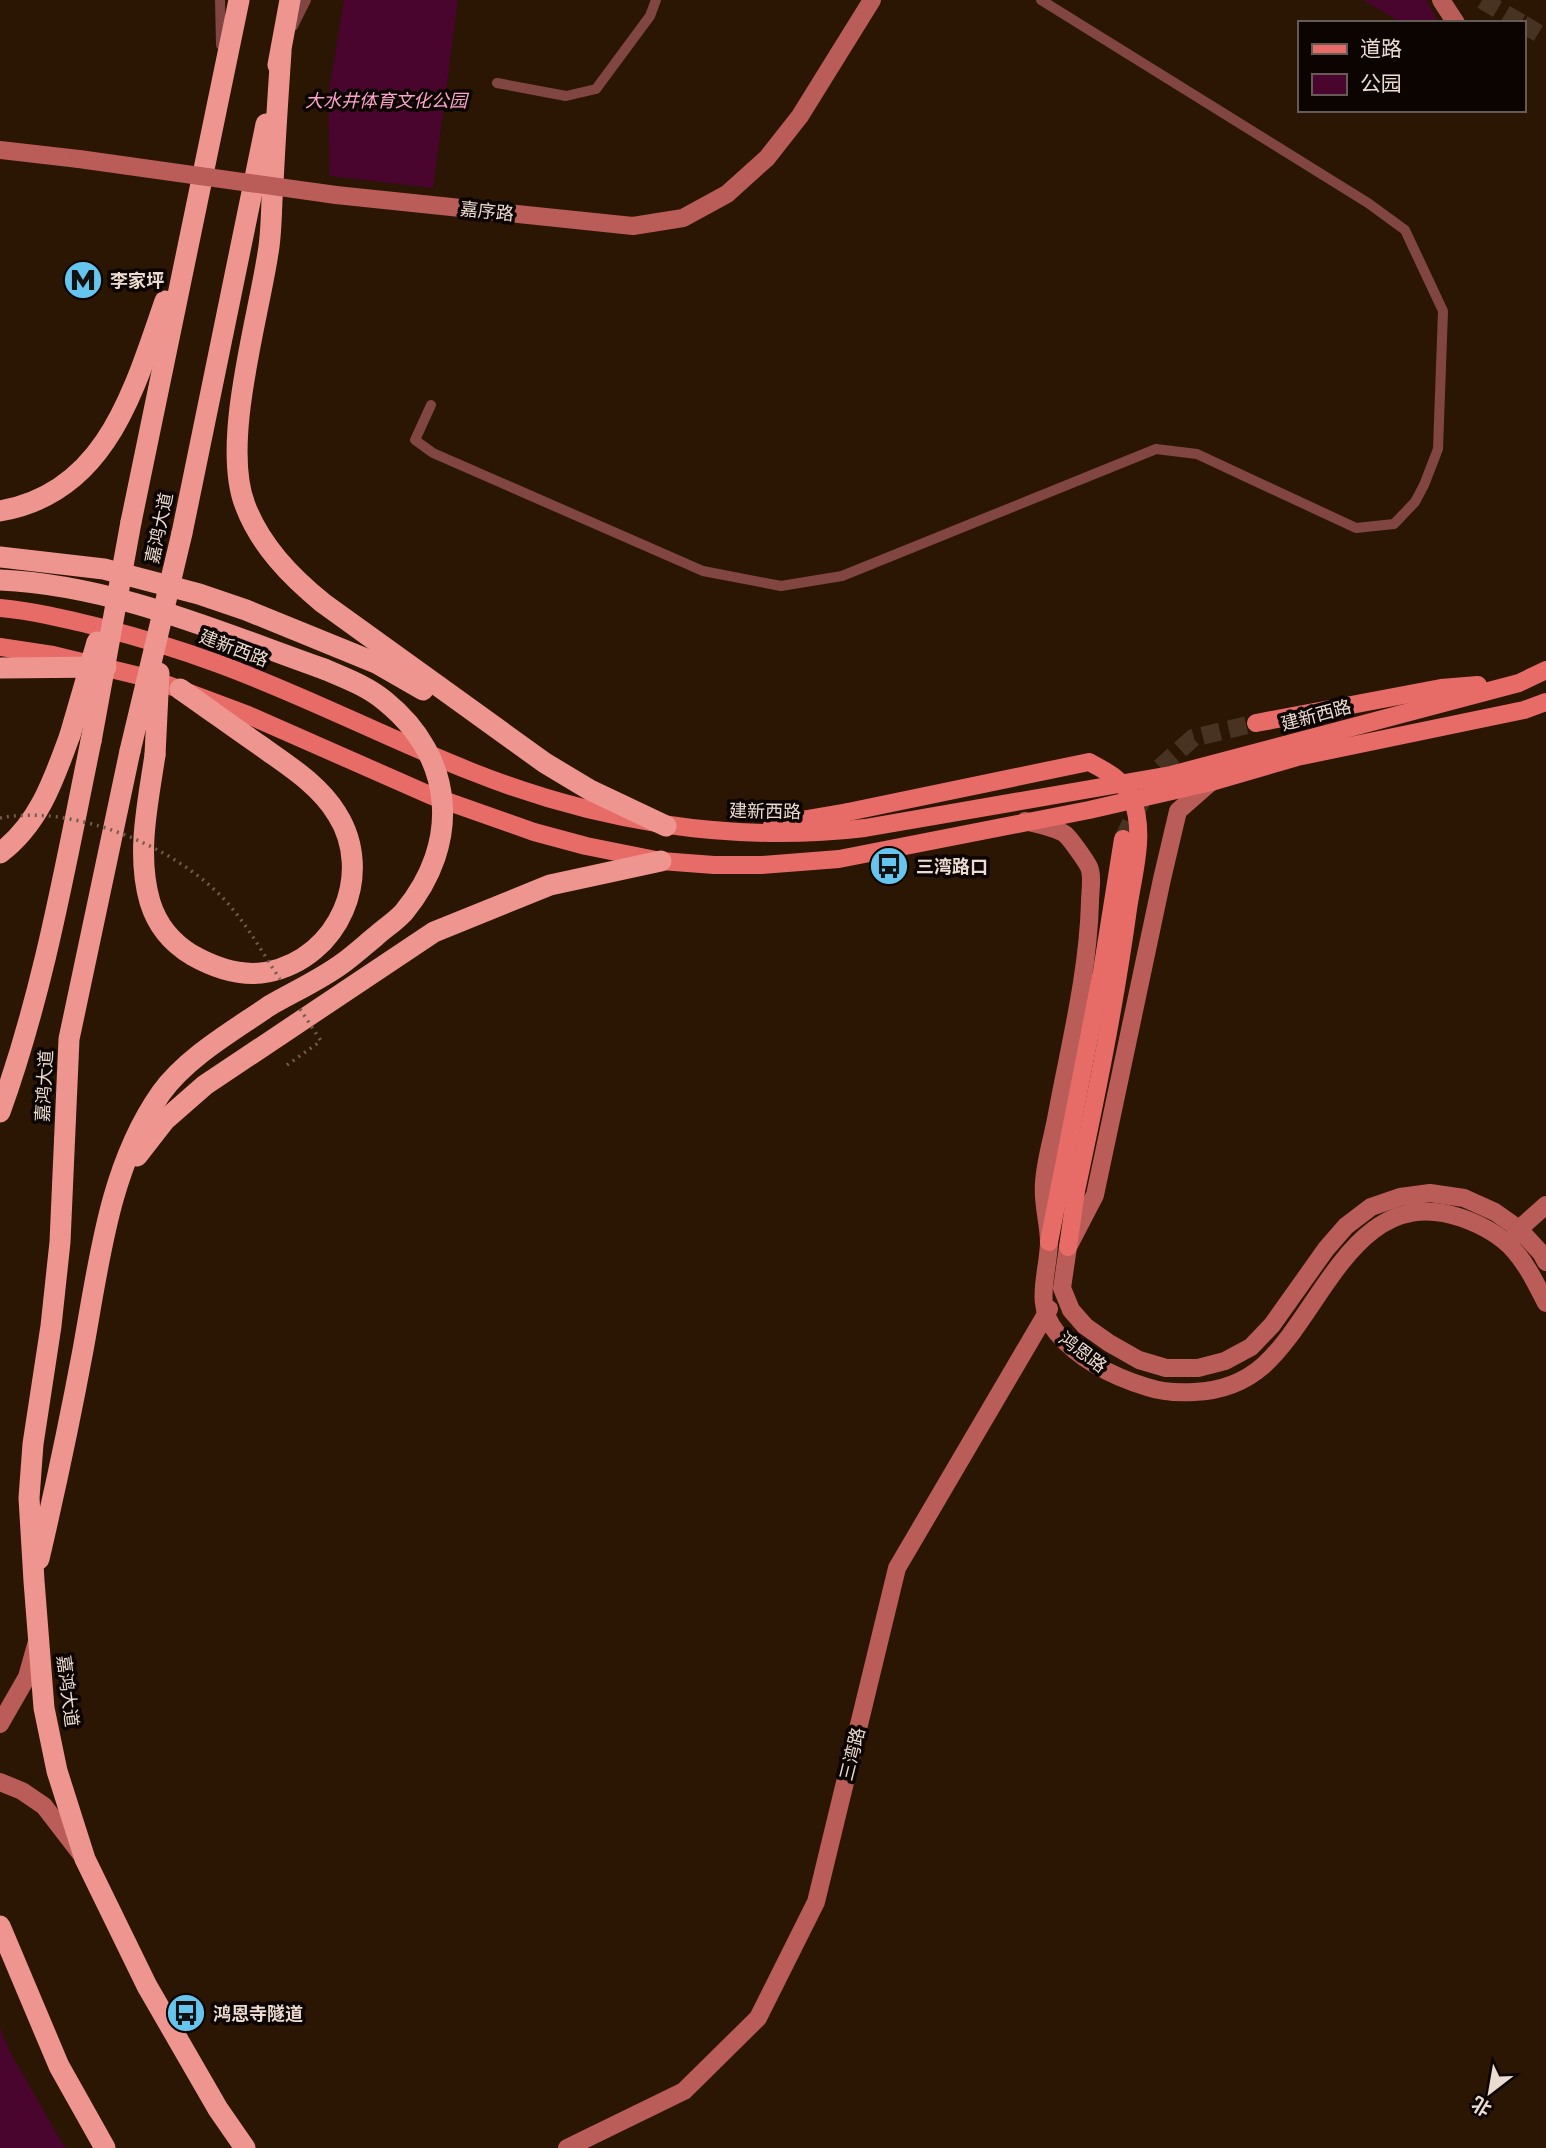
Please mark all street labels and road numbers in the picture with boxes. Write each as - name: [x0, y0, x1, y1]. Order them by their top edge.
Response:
- street label: 嘉序路: [459, 197, 515, 225]
- street label: 嘉鸿大道: [140, 490, 178, 566]
- street label: 建新西路: [196, 624, 272, 672]
- street label: 建新西路: [1278, 695, 1354, 735]
- street label: 建新西路: [729, 799, 801, 823]
- street label: 嘉鸿大道: [31, 1049, 57, 1123]
- street label: 鸿恩路: [1055, 1327, 1111, 1377]
- street label: 嘉鸿大道: [52, 1654, 84, 1728]
- street label: 三湾路: [834, 1725, 870, 1783]

